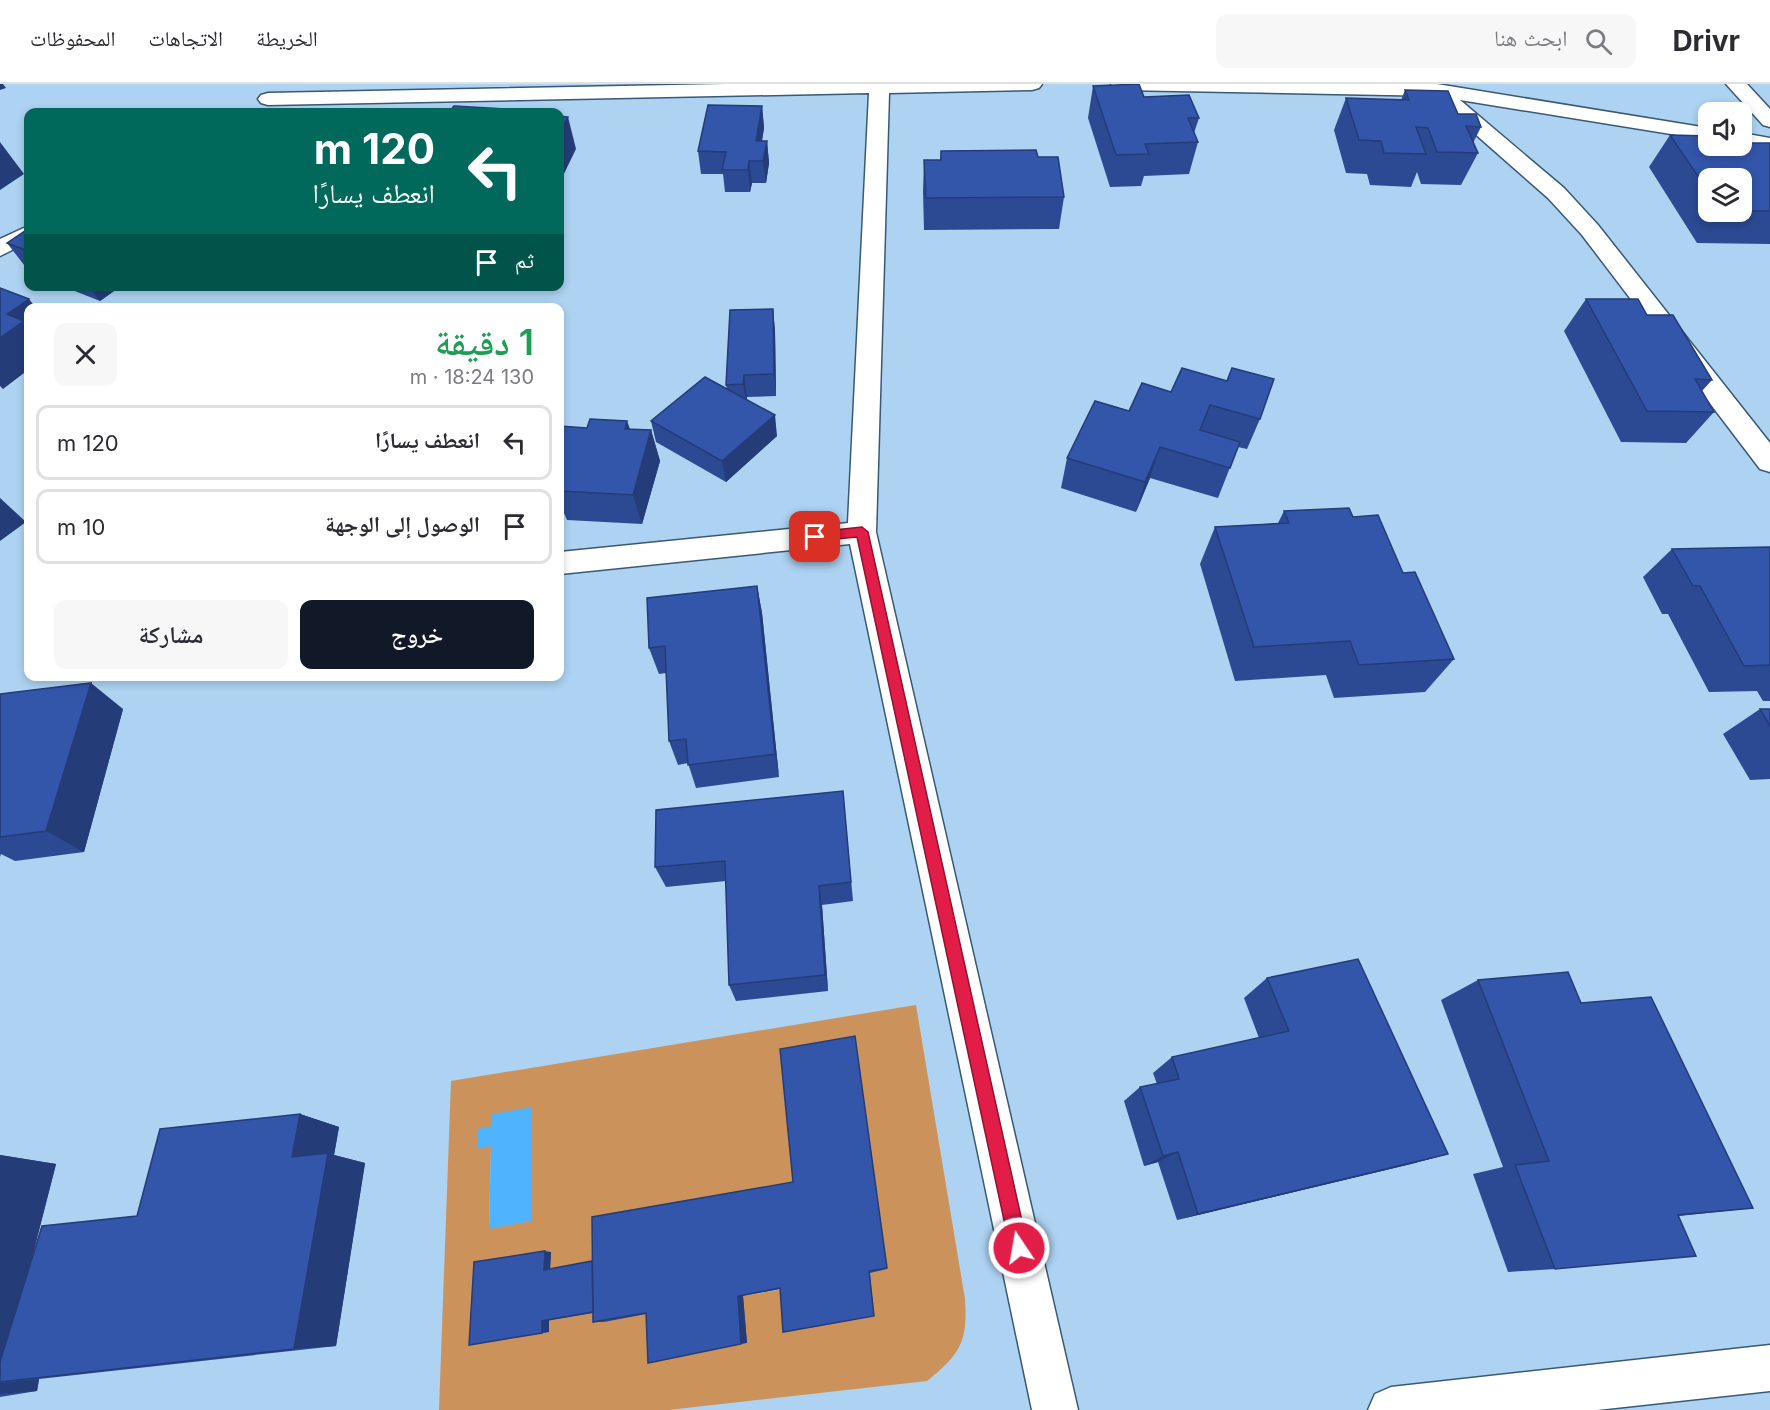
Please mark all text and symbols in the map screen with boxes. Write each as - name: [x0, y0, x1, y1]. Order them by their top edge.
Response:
- search box: [1216, 14, 1636, 68]
- text: Drivr: [1672, 24, 1740, 58]
- text: ابحث هنا: [1494, 25, 1567, 51]
- icon: search: [1582, 25, 1615, 58]
- text: المحفوظات: [30, 26, 115, 51]
- text: الاتجاهات: [148, 26, 223, 51]
- text: الخريطة: [256, 26, 318, 51]
- map controls: [1698, 102, 1752, 222]
- button: sound: [1698, 102, 1752, 156]
- text: 120 m: [314, 123, 435, 174]
- icon: left: [456, 132, 534, 210]
- button: layers: [1698, 168, 1752, 222]
- text: انعطف يسارًا: [312, 177, 435, 210]
- icon: arrive: [470, 246, 503, 279]
- text: ثم: [515, 247, 534, 273]
- text: 1 دقيقة: [435, 320, 534, 364]
- button: close: [54, 323, 117, 386]
- text: 130 m · 18:24: [410, 365, 534, 389]
- icon: left: [498, 426, 531, 459]
- text: انعطف يسارًا: [375, 427, 480, 453]
- text: 120 m: [57, 430, 119, 456]
- icon: arrive: [498, 510, 531, 543]
- text: الوصول إلى الوجهة: [325, 511, 480, 537]
- pin: [789, 511, 840, 562]
- text: 10 m: [57, 514, 105, 540]
- icon: arrive: [798, 520, 831, 553]
- button: مشاركة: [54, 600, 288, 669]
- button: خروج: [300, 600, 534, 669]
- position arrow: [987, 1216, 1051, 1280]

